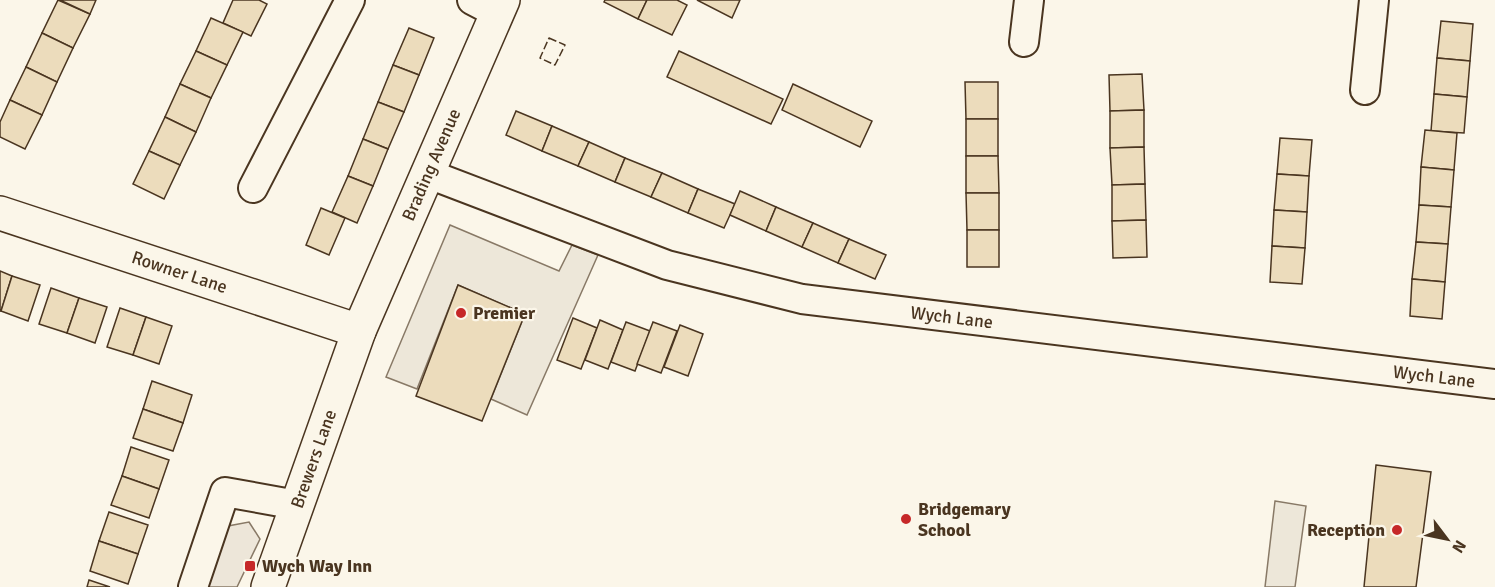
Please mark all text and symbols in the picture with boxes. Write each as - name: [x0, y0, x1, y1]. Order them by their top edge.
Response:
- street label: Brading Avenue: [397, 105, 465, 224]
- street label: Rowner Lane: [129, 246, 230, 298]
- street label: Wych Lane: [909, 301, 994, 333]
- place label: Premier: [473, 302, 536, 324]
- marker: Premier: [454, 306, 468, 320]
- street label: Wych Lane: [1392, 361, 1477, 392]
- street label: Brewers Lane: [286, 407, 341, 511]
- place label: Bridgemary School: [918, 498, 1011, 541]
- north arrow: [1417, 509, 1477, 569]
- marker: Bridgemary School: [899, 512, 913, 526]
- place label: Reception: [1307, 519, 1385, 541]
- marker: Reception: [1390, 523, 1404, 537]
- text: N: [1447, 536, 1470, 556]
- place label: Wych Way Inn: [262, 555, 372, 577]
- marker: Wych Way Inn: [243, 559, 257, 573]

